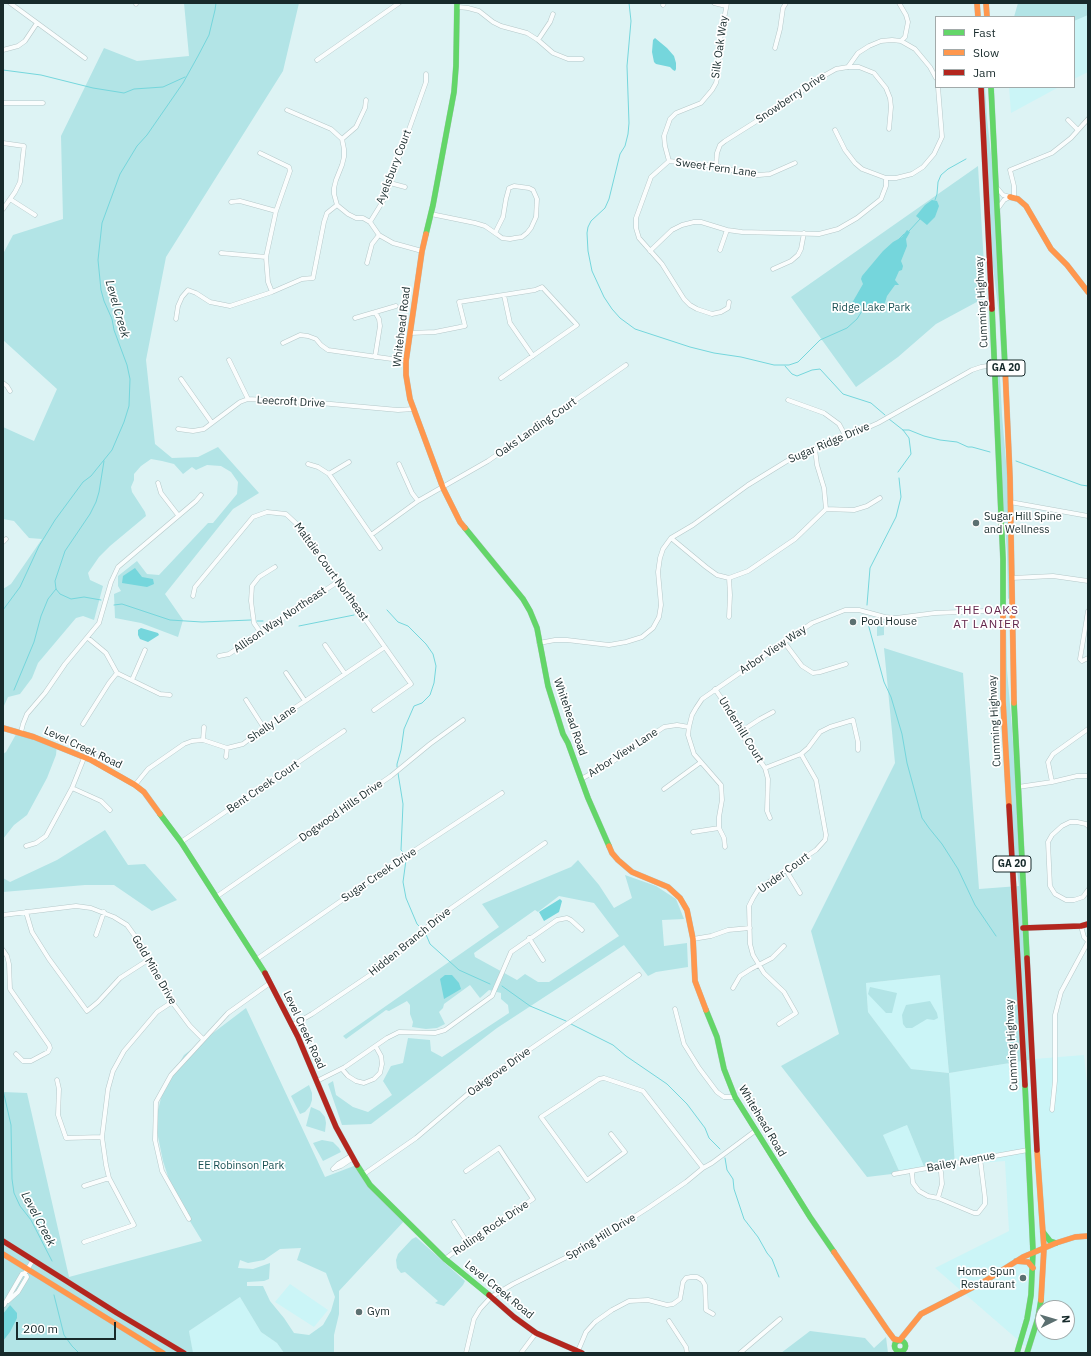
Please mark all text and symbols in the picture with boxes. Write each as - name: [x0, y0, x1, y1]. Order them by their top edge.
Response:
- street label: Silk Oak Way: [709, 15, 731, 79]
- legend: [935, 16, 1075, 88]
- text: Fast: [973, 25, 996, 40]
- text: Slow: [973, 45, 999, 60]
- text: Jam: [973, 65, 996, 80]
- street label: Snowberry Drive: [754, 70, 828, 126]
- street label: Ayelsbury Court: [374, 128, 414, 206]
- street label: Sweet Fern Lane: [675, 156, 757, 180]
- street label: Cumming Highway: [973, 256, 991, 348]
- water label: Level Creek: [102, 278, 132, 340]
- street label: Whitehead Road: [391, 286, 413, 368]
- park label: Ridge Lake Park: [832, 301, 910, 315]
- road number: GA 20: [987, 360, 1025, 376]
- street label: Leecroft Drive: [256, 394, 326, 410]
- street label: Oaks Landing Court: [493, 395, 579, 461]
- street label: Sugar Ridge Drive: [786, 420, 872, 466]
- place label: Sugar Hill Spine and Wellness: [984, 510, 1062, 536]
- marker: Sugar Hill Spine and Wellness: [971, 518, 981, 528]
- street label: Maltdie Court Northeast: [291, 520, 371, 624]
- street label: Allison Way Northeast: [231, 584, 329, 656]
- district label: THE OAKS AT LANIER: [953, 604, 1021, 632]
- place label: Pool House: [861, 615, 917, 629]
- marker: Pool House: [848, 617, 858, 627]
- street label: Arbor View Way: [737, 623, 809, 677]
- street label: Cumming Highway: [986, 675, 1004, 767]
- street label: Whitehead Road: [551, 677, 589, 757]
- street label: Underhill Court: [716, 695, 766, 765]
- street label: Shelly Lane: [245, 702, 299, 746]
- street label: Level Creek Road: [42, 724, 124, 772]
- street label: Arbor View Lane: [586, 726, 660, 780]
- street label: Bent Creek Court: [224, 758, 302, 816]
- street label: Dogwood Hills Drive: [297, 777, 385, 845]
- street label: Sugar Creek Drive: [339, 845, 419, 905]
- street label: Under Court: [756, 850, 812, 896]
- road number: GA 20: [993, 856, 1031, 872]
- street label: Hidden Branch Drive: [366, 905, 454, 979]
- street label: Gold Mine Drive: [129, 933, 179, 1007]
- street label: Level Creek Road: [280, 989, 328, 1071]
- street label: Cumming Highway: [1003, 999, 1021, 1091]
- street label: Oakgrove Drive: [465, 1045, 533, 1099]
- street label: Whitehead Road: [735, 1083, 789, 1159]
- street label: Bailey Avenue: [926, 1149, 996, 1175]
- park label: EE Robinson Park: [198, 1159, 284, 1173]
- water label: Level Creek: [18, 1189, 58, 1249]
- street label: Rolling Rock Drive: [450, 1198, 532, 1258]
- street label: Spring Hill Drive: [564, 1211, 638, 1263]
- street label: Level Creek Road: [462, 1258, 536, 1322]
- place label: Home Spun Restaurant: [958, 1265, 1015, 1291]
- marker: Home Spun Restaurant: [1018, 1273, 1028, 1283]
- north arrow: [1035, 1300, 1075, 1340]
- place label: Gym: [367, 1305, 390, 1319]
- marker: Gym: [354, 1307, 364, 1317]
- scale bar: [18, 1314, 118, 1340]
- text: N: [1059, 1314, 1073, 1324]
- text: 200 m: [23, 1321, 58, 1336]

